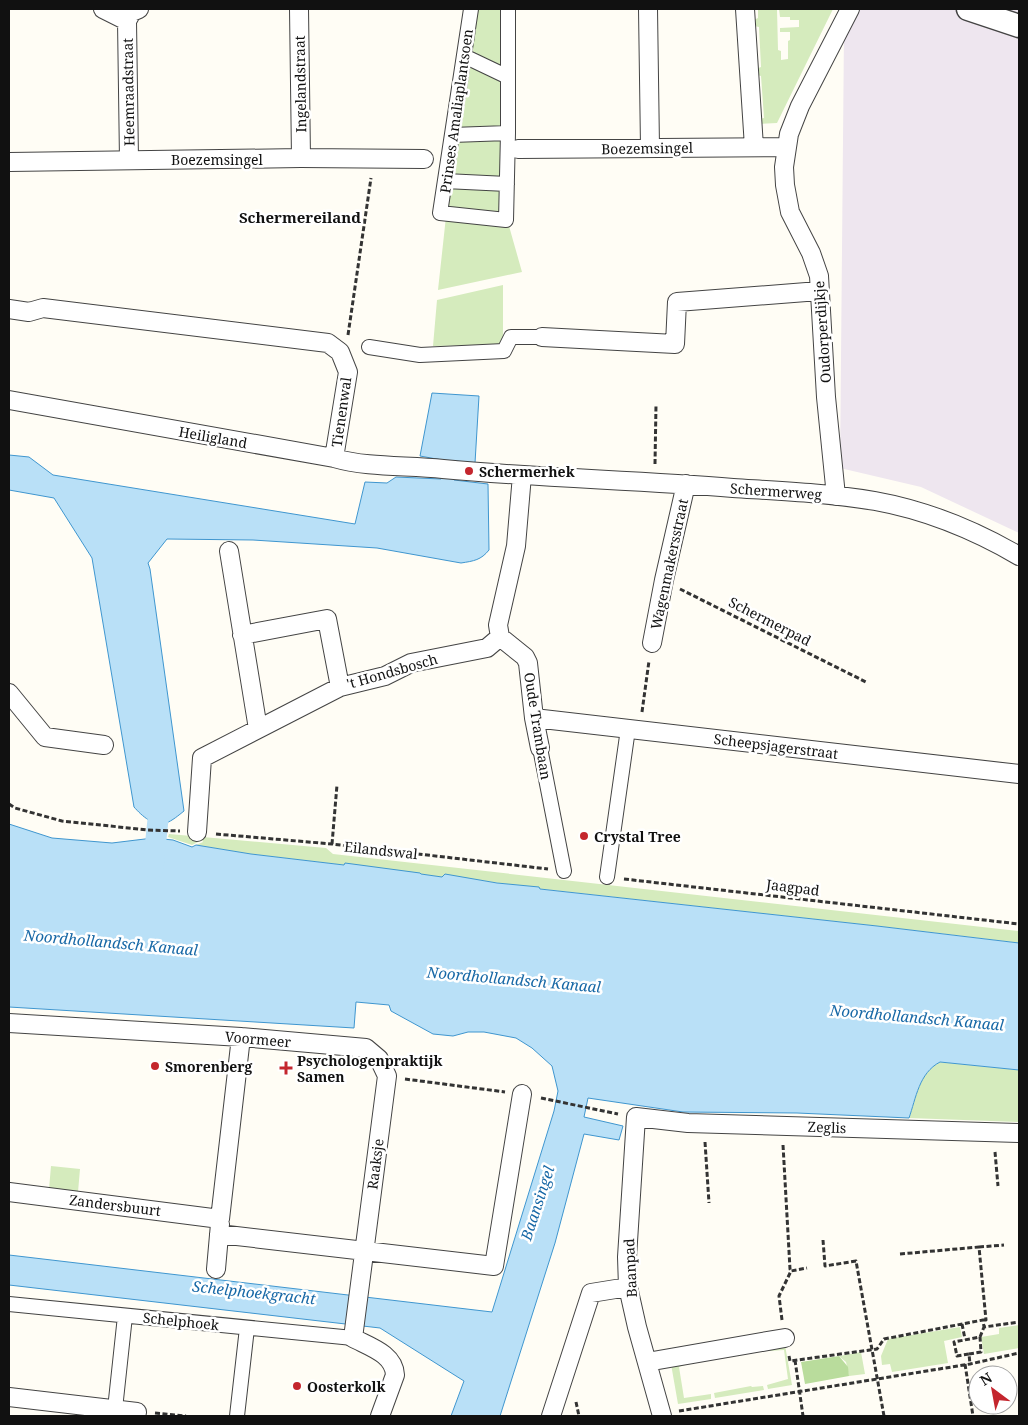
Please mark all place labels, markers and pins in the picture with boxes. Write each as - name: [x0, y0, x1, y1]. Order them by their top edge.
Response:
- place label: Schermerhek: [479, 462, 575, 481]
- marker: Schermerhek: [463, 465, 475, 477]
- place label: Crystal Tree: [594, 827, 681, 846]
- marker: Crystal Tree: [578, 830, 590, 842]
- place label: Psychologenpraktijk Samen: [297, 1051, 443, 1086]
- place label: Smorenberg: [165, 1057, 253, 1076]
- marker: Smorenberg: [149, 1060, 161, 1072]
- marker: Psychologenpraktijk Samen: [279, 1061, 293, 1075]
- place label: Oosterkolk: [307, 1377, 386, 1396]
- marker: Oosterkolk: [291, 1380, 303, 1392]

